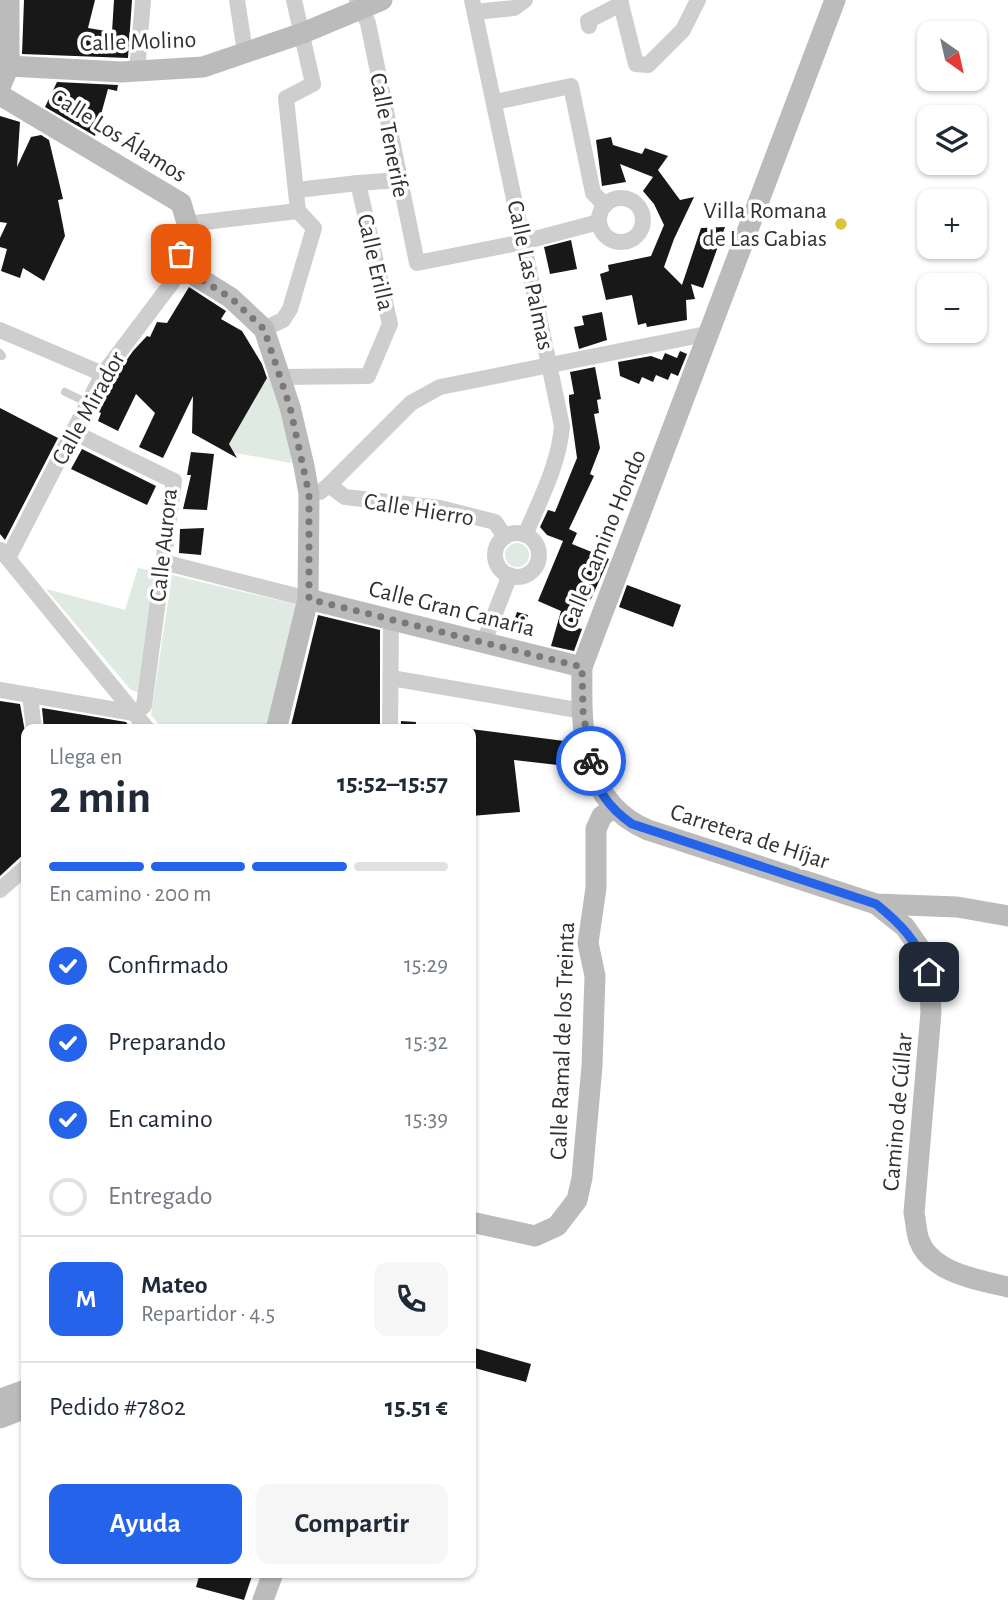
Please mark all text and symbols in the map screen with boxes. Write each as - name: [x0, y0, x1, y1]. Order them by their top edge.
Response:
- north arrow: [917, 21, 987, 91]
- map controls: [917, 21, 987, 343]
- street label: Calle Molino: [79, 28, 197, 56]
- street label: Calle Tenerife: [365, 71, 413, 200]
- street label: Calle Los Álamos: [46, 83, 192, 187]
- button: layers: [917, 105, 987, 175]
- button: +: [917, 189, 987, 259]
- street label: Calle Las Palmas: [502, 198, 558, 352]
- place label: Villa Romana de Las Gabias: [702, 199, 827, 251]
- street label: Calle Erilla: [352, 212, 398, 313]
- marker: Villa Romana de Las Gabias: [833, 216, 849, 232]
- pin: [151, 224, 211, 284]
- icon: bag: [162, 235, 200, 273]
- button: −: [917, 273, 987, 343]
- street label: Calle Mirador: [48, 348, 130, 469]
- street label: Calle Camino Hondo: [557, 446, 651, 632]
- street label: Calle Aurora: [146, 487, 182, 603]
- street label: Calle Hierro: [362, 489, 476, 531]
- street label: Calle Gran Canaria: [366, 577, 537, 641]
- courier: [556, 726, 626, 796]
- icon: bike: [572, 742, 610, 780]
- text: Llega en: [49, 746, 122, 769]
- text: 15:52–15:57: [337, 770, 448, 796]
- text: 2 min: [49, 775, 151, 821]
- street label: Carretera de Híjar: [667, 800, 832, 874]
- text: En camino · 200 m: [49, 883, 211, 906]
- street label: Calle Ramal de los Treinta: [547, 922, 579, 1161]
- pin: [899, 942, 959, 1002]
- icon: check: [49, 947, 87, 985]
- text: Confirmado: [108, 952, 229, 978]
- icon: home: [910, 953, 948, 991]
- text: 15:29: [404, 954, 448, 977]
- icon: check: [49, 1024, 87, 1062]
- text: Preparando: [108, 1029, 226, 1055]
- text: 15:32: [405, 1031, 448, 1054]
- street label: Camino de Cúllar: [879, 1032, 917, 1192]
- icon: check: [49, 1101, 87, 1139]
- text: En camino: [108, 1106, 213, 1132]
- text: 15:39: [405, 1108, 448, 1131]
- text: Entregado: [108, 1183, 213, 1209]
- button: phone: [374, 1262, 448, 1336]
- text: Mateo: [141, 1272, 208, 1298]
- text: M: [76, 1286, 96, 1312]
- text: Repartidor · 4.5: [141, 1303, 275, 1326]
- text: Pedido #7802: [49, 1394, 186, 1420]
- text: 15.51 €: [385, 1394, 448, 1420]
- button: Ayuda: [49, 1484, 242, 1564]
- button: Compartir: [256, 1484, 448, 1564]

